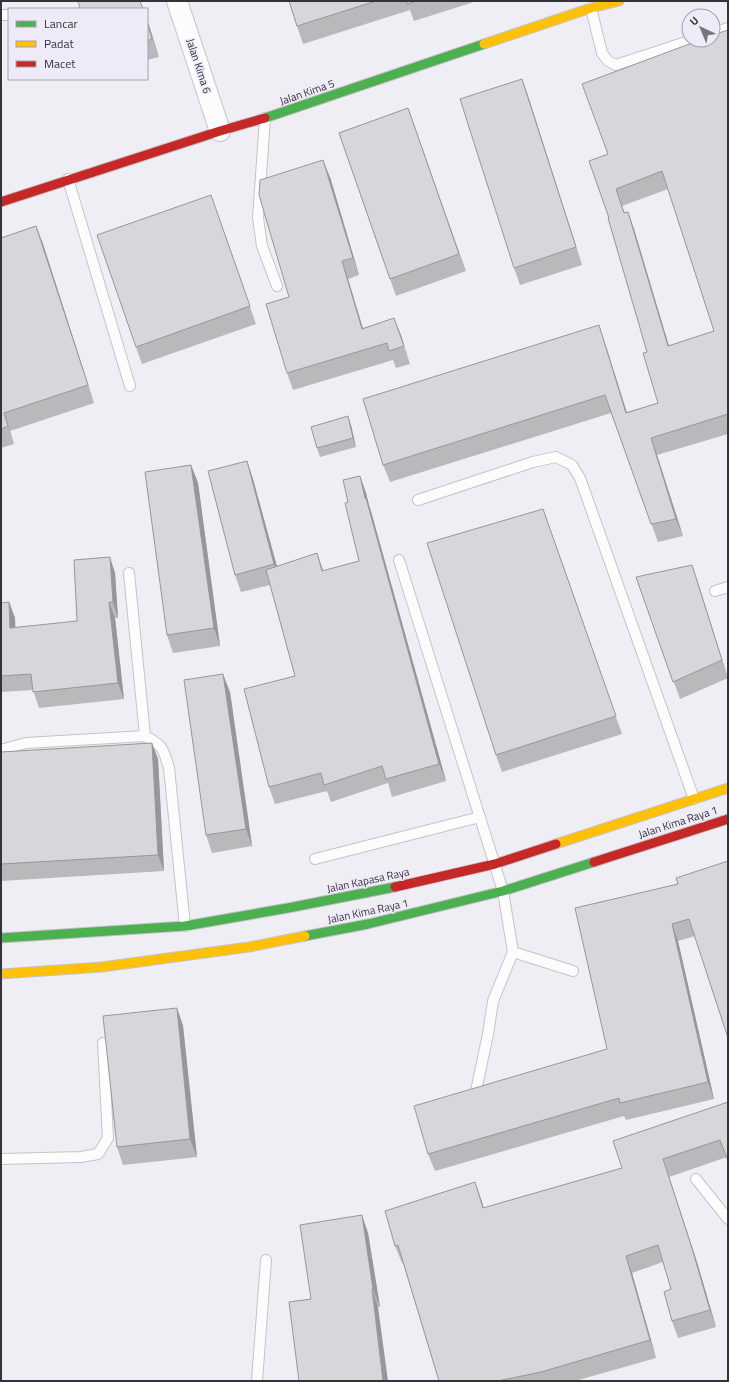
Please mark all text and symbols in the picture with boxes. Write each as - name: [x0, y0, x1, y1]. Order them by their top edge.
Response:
- legend: [8, 8, 148, 80]
- north arrow: [681, 8, 721, 48]
- text: U: [686, 13, 702, 29]
- text: Lancar: [44, 14, 78, 33]
- text: Padat: [44, 34, 74, 53]
- street label: Jalan Kima 6: [183, 36, 215, 96]
- text: Macet: [44, 54, 76, 73]
- street label: Jalan Kima 5: [277, 75, 337, 109]
- street label: Jalan Kima Raya 1: [636, 802, 720, 842]
- street label: Jalan Kapasa Raya: [325, 863, 411, 897]
- street label: Jalan Kima Raya 1: [326, 895, 410, 927]

